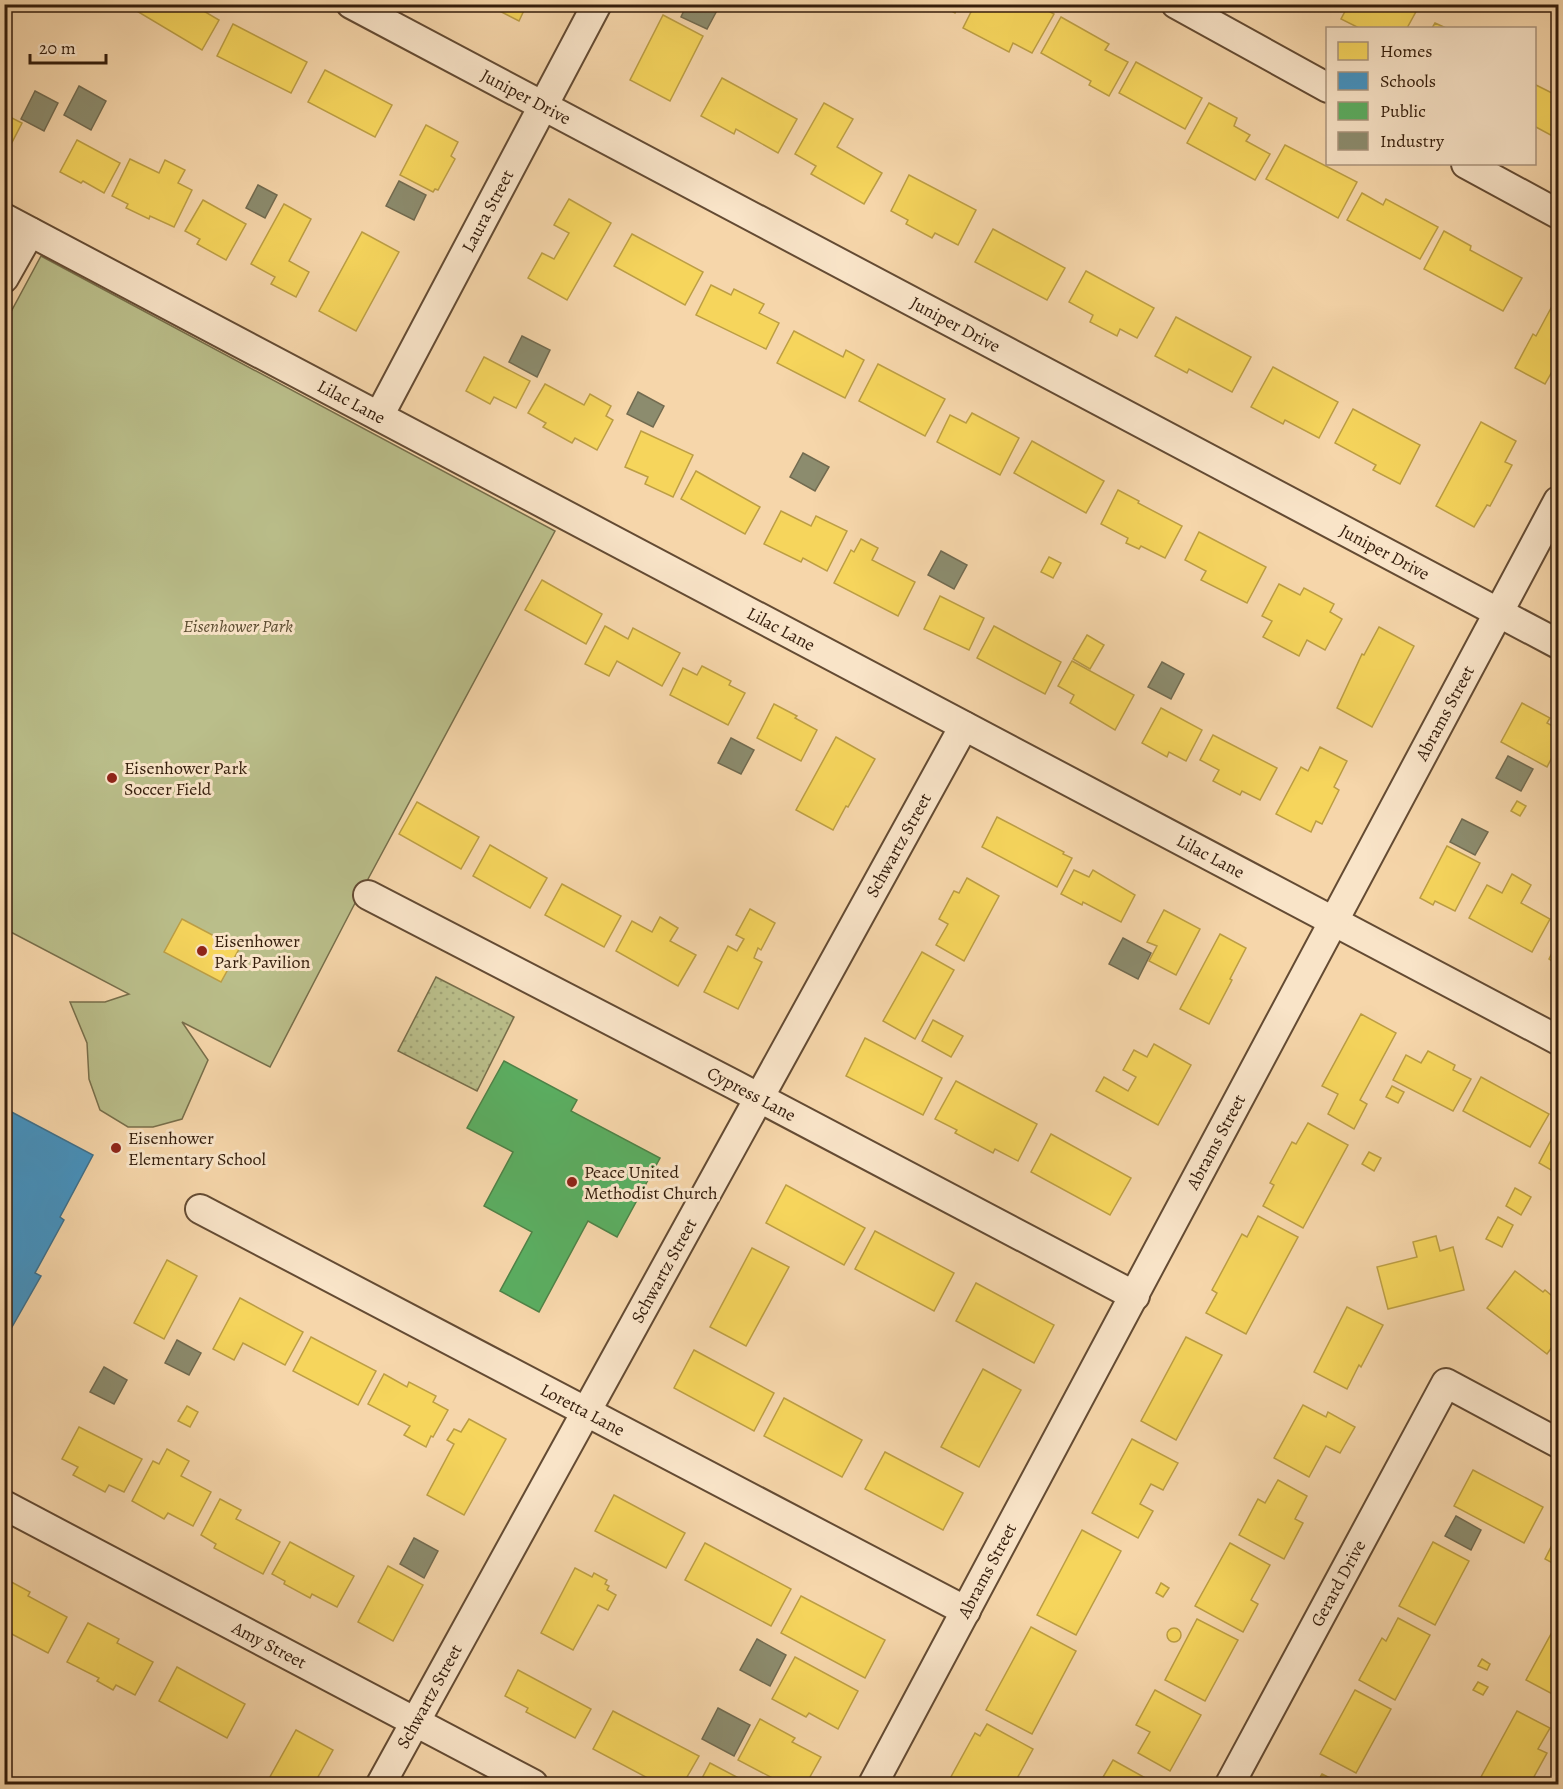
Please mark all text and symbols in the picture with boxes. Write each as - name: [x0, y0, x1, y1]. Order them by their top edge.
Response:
- scale bar: [30, 27, 106, 65]
- legend: [1326, 27, 1536, 165]
- text: 20 m: [39, 36, 76, 60]
- text: Homes: [1380, 39, 1432, 63]
- street label: Juniper Drive: [477, 63, 575, 130]
- text: Schools: [1380, 69, 1436, 93]
- text: Public: [1380, 99, 1426, 123]
- text: Industry: [1380, 129, 1445, 153]
- street label: Laura Street: [456, 165, 519, 256]
- street label: Juniper Drive: [906, 291, 1004, 358]
- street label: Lilac Lane: [313, 374, 390, 430]
- street label: Juniper Drive: [1336, 518, 1434, 586]
- street label: Lilac Lane: [743, 601, 819, 657]
- park label: Eisenhower Park: [183, 614, 293, 638]
- street label: Abrams Street: [1409, 661, 1480, 766]
- place label: Eisenhower Park Soccer Field: [124, 756, 247, 801]
- marker: Eisenhower Park Soccer Field: [105, 771, 119, 785]
- street label: Schwartz Street: [860, 788, 937, 902]
- street label: Lilac Lane: [1172, 828, 1249, 884]
- place label: Eisenhower Park Pavilion: [214, 929, 310, 974]
- marker: Eisenhower Park Pavilion: [195, 944, 209, 958]
- street label: Cypress Lane: [703, 1061, 800, 1127]
- street label: Abrams Street: [1180, 1090, 1251, 1194]
- place label: Eisenhower Elementary School: [128, 1126, 266, 1171]
- marker: Eisenhower Elementary School: [109, 1141, 123, 1155]
- place label: Peace United Methodist Church: [584, 1160, 718, 1205]
- marker: Peace United Methodist Church: [565, 1175, 579, 1189]
- street label: Schwartz Street: [625, 1214, 702, 1327]
- street label: Loretta Lane: [536, 1378, 629, 1442]
- street label: Abrams Street: [951, 1519, 1022, 1623]
- street label: Gerard Drive: [1305, 1536, 1371, 1631]
- street label: Amy Street: [227, 1615, 311, 1674]
- street label: Schwartz Street: [391, 1640, 468, 1753]

